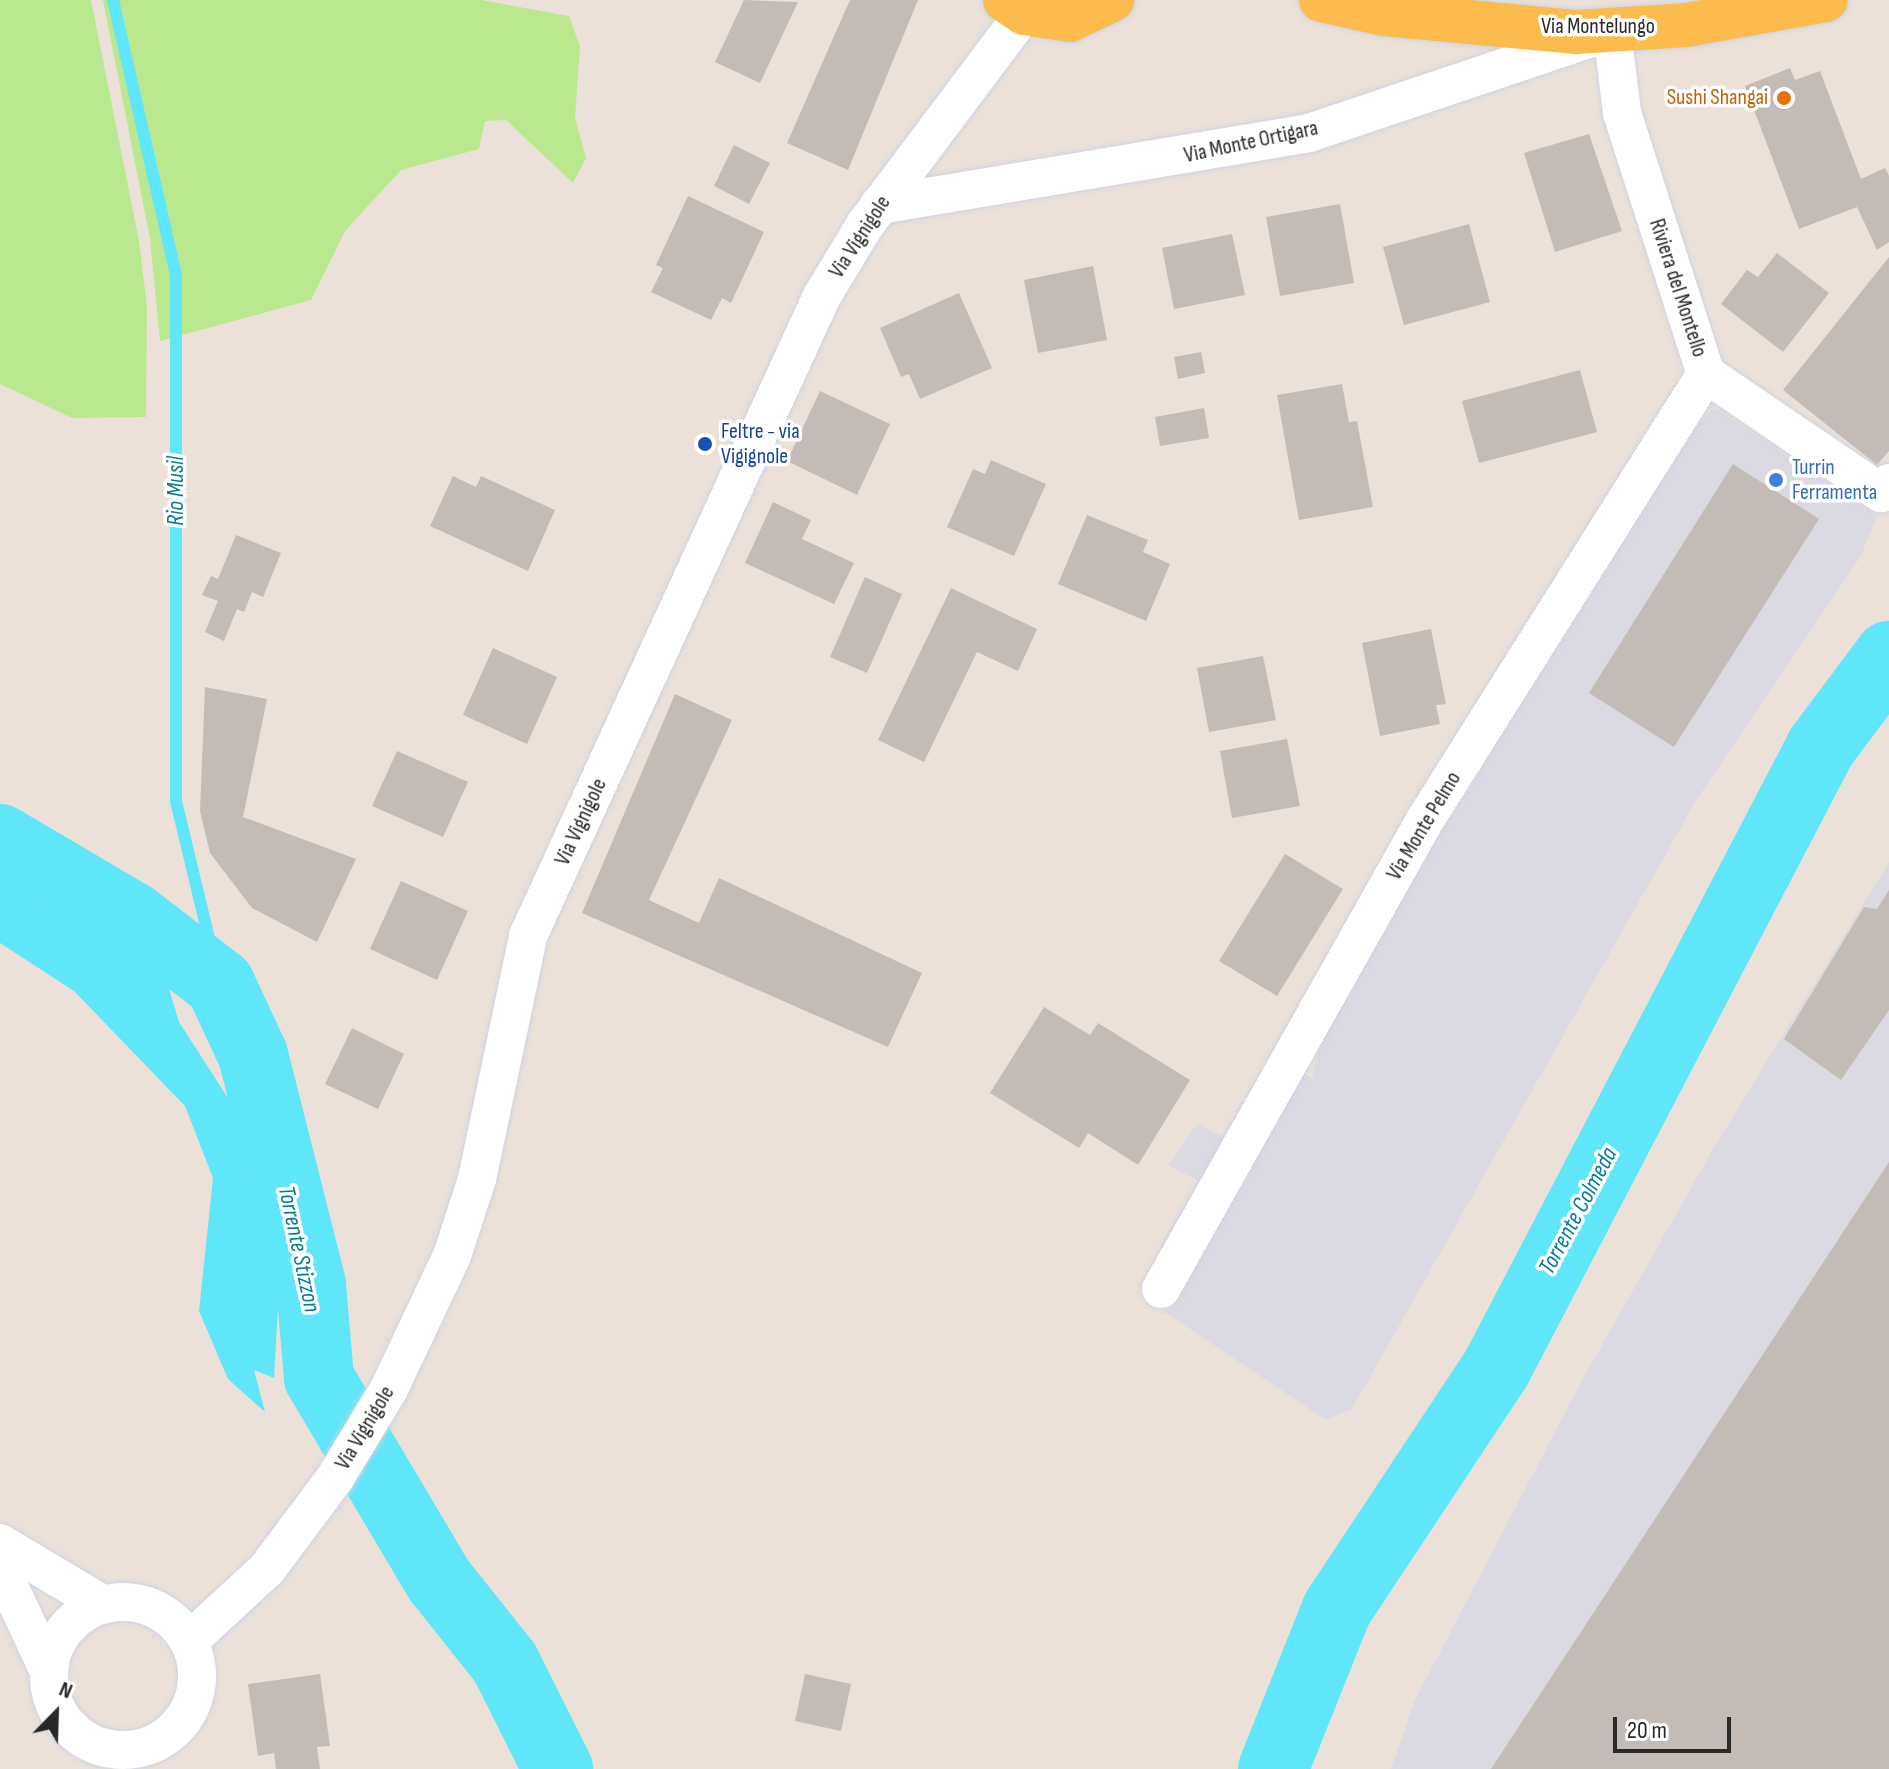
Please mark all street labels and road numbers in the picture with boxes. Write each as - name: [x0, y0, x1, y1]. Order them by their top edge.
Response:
- street label: Via Montelungo: [1541, 14, 1655, 40]
- street label: Via Monte Ortigara: [1182, 115, 1320, 169]
- street label: Via Vignigole: [824, 191, 896, 283]
- street label: Riviera del Montello: [1643, 216, 1713, 360]
- street label: Via Monte Pelmo: [1381, 767, 1467, 885]
- street label: Via Vignigole: [549, 774, 613, 870]
- street label: Via Vignigole: [330, 1381, 400, 1475]

